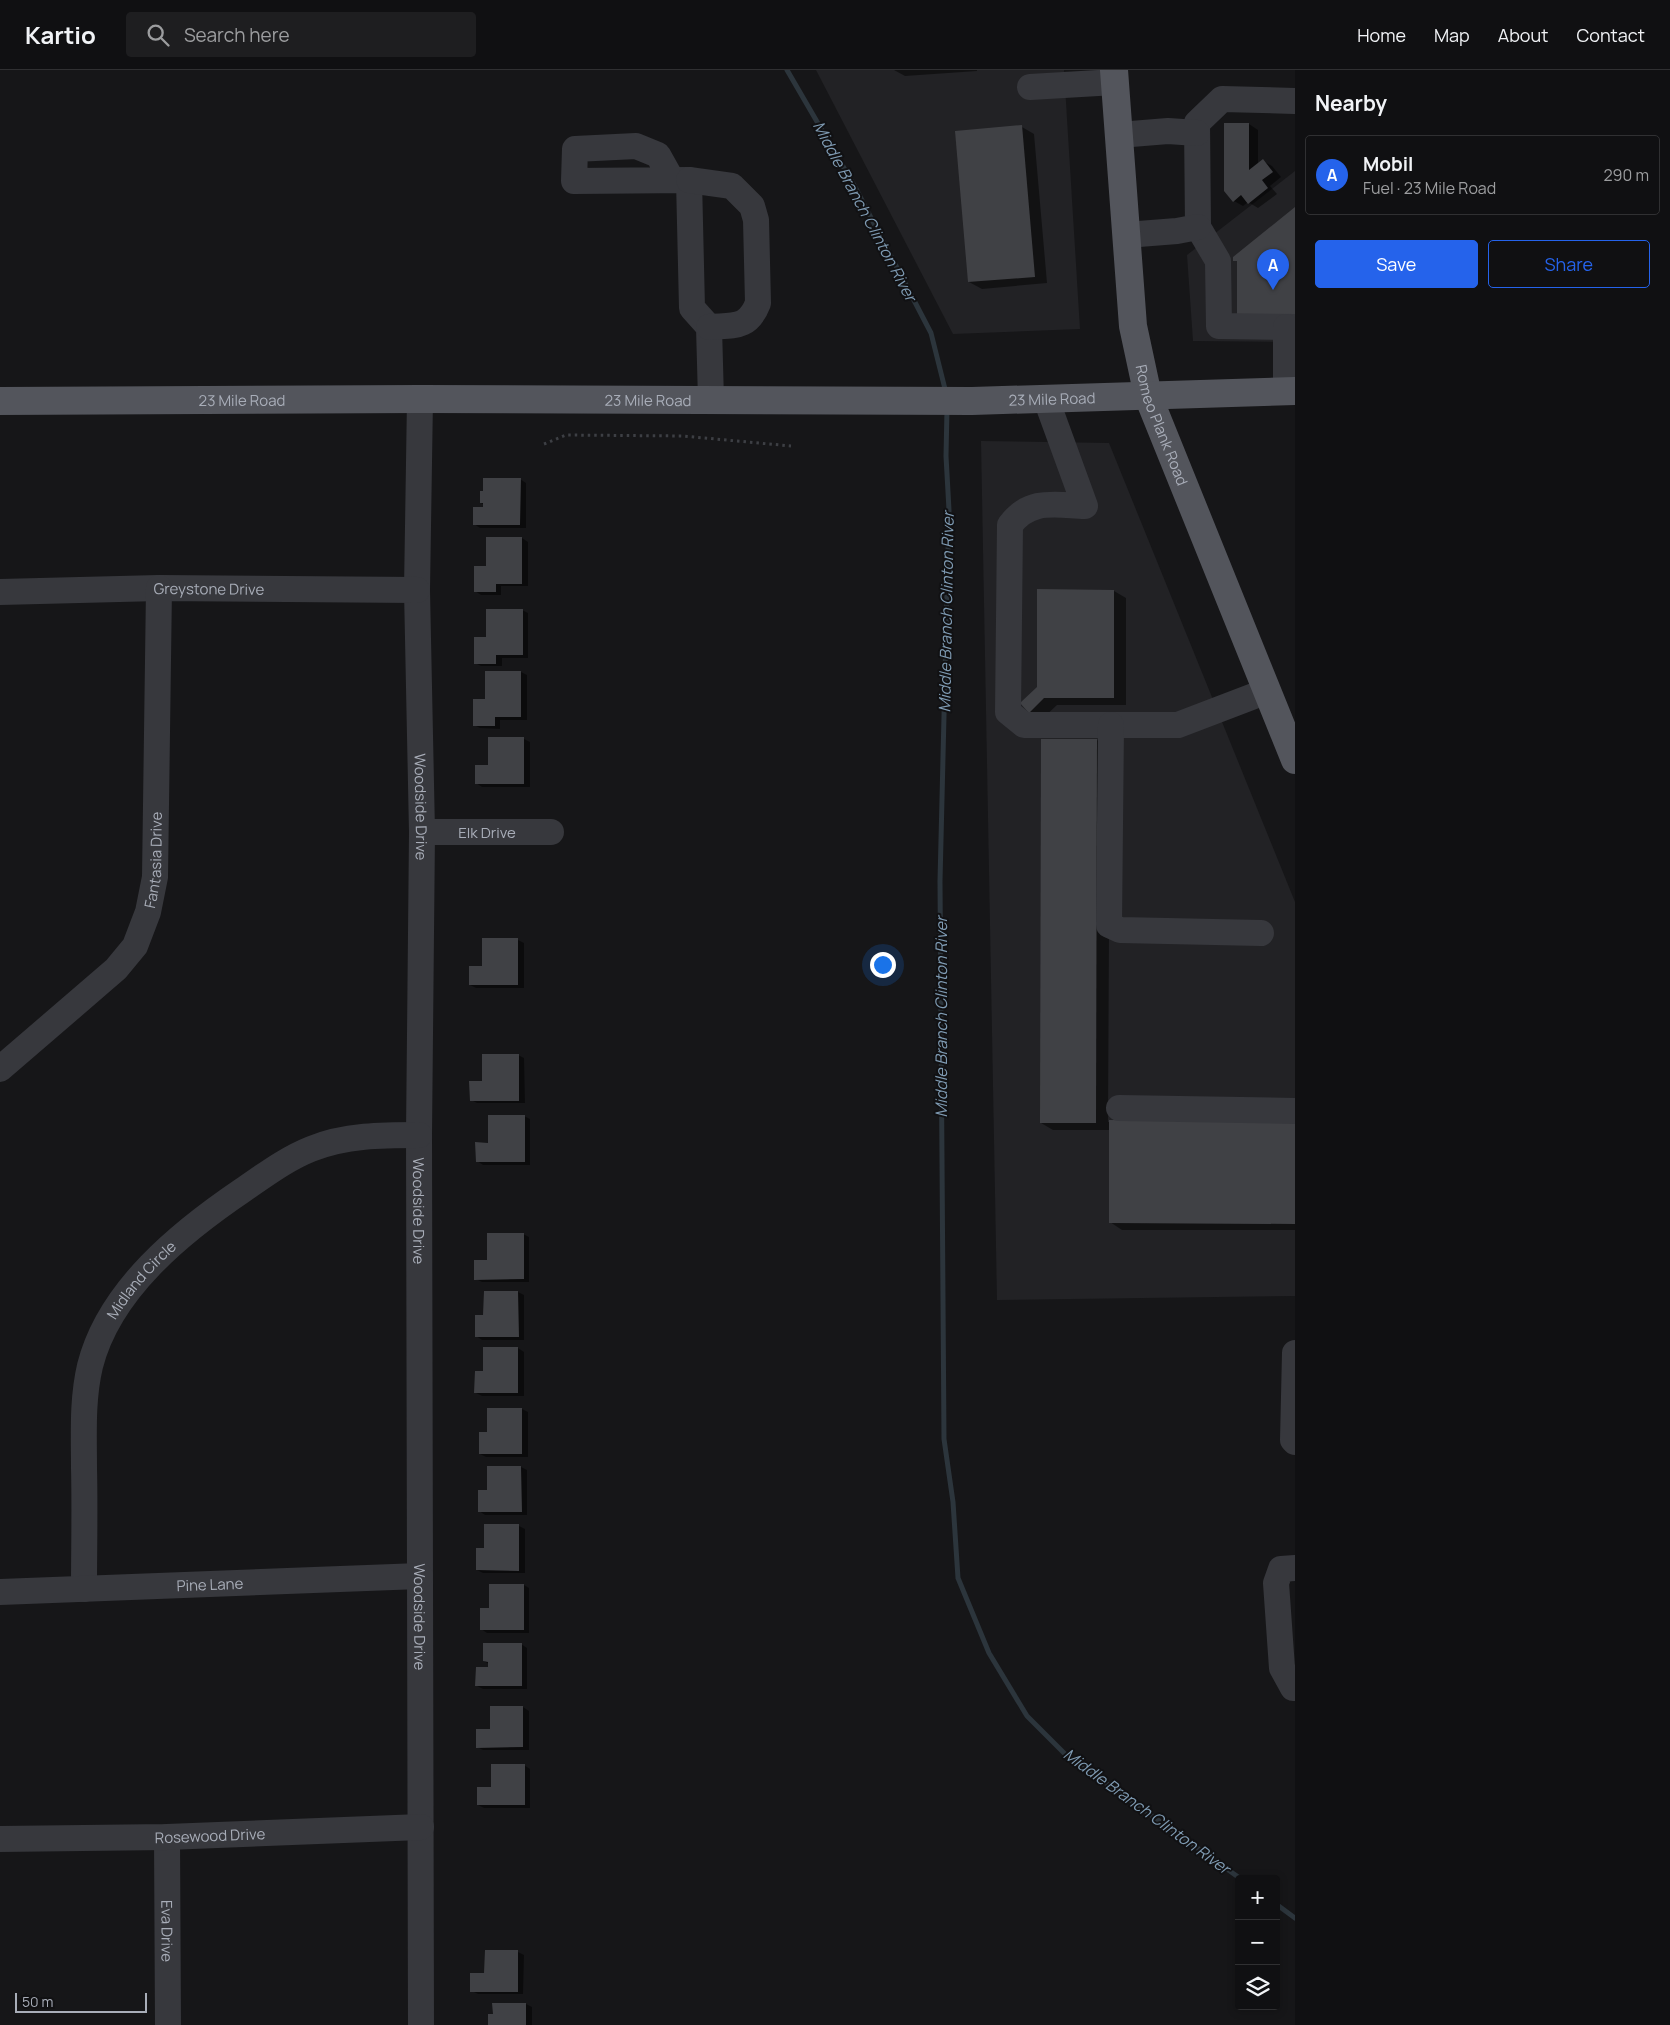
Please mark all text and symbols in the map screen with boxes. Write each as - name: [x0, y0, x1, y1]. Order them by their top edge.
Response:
- search box: [126, 12, 476, 57]
- text: Kartio: [25, 18, 96, 51]
- icon: search: [144, 21, 172, 49]
- text: Search here: [184, 22, 290, 48]
- text: Home: [1357, 23, 1406, 47]
- text: Map: [1434, 23, 1470, 47]
- text: About: [1498, 23, 1548, 47]
- text: Contact: [1576, 23, 1645, 47]
- text: Nearby: [1315, 89, 1387, 117]
- water label: Middle Branch Clinton River: [808, 117, 923, 307]
- text: Mobil: [1363, 151, 1413, 177]
- text: A: [1327, 164, 1337, 186]
- text: 290 m: [1603, 164, 1649, 186]
- text: Fuel · 23 Mile Road: [1363, 177, 1496, 199]
- button: Save: [1315, 240, 1478, 288]
- button: Share: [1488, 240, 1650, 288]
- pin: A: [1257, 249, 1289, 290]
- street label: Romeo Plank Road: [1131, 362, 1193, 488]
- street label: 23 Mile Road: [1008, 387, 1096, 410]
- street label: 23 Mile Road: [199, 389, 285, 411]
- street label: 23 Mile Road: [605, 389, 691, 410]
- water label: Middle Branch Clinton River: [933, 509, 959, 713]
- street label: Greystone Drive: [153, 577, 265, 599]
- street label: Woodside Drive: [410, 753, 433, 861]
- street label: Fantasia Drive: [139, 811, 166, 910]
- street label: Elk Drive: [458, 822, 516, 843]
- water label: Middle Branch Clinton River: [930, 914, 952, 1118]
- your location: [870, 952, 896, 978]
- street label: Woodside Drive: [409, 1157, 430, 1265]
- street label: Midland Circle: [101, 1235, 180, 1323]
- street label: Woodside Drive: [409, 1563, 431, 1671]
- street label: Pine Lane: [176, 1572, 244, 1596]
- water label: Middle Branch Clinton River: [1059, 1743, 1237, 1880]
- street label: Rosewood Drive: [155, 1823, 266, 1848]
- map controls: [1235, 1875, 1280, 2010]
- button: +: [1235, 1875, 1280, 1920]
- street label: Eva Drive: [157, 1900, 178, 1962]
- button: −: [1235, 1920, 1280, 1965]
- button: layers: [1235, 1965, 1280, 2010]
- scale bar: [15, 1990, 148, 2013]
- text: 50 m: [22, 1992, 53, 2011]

